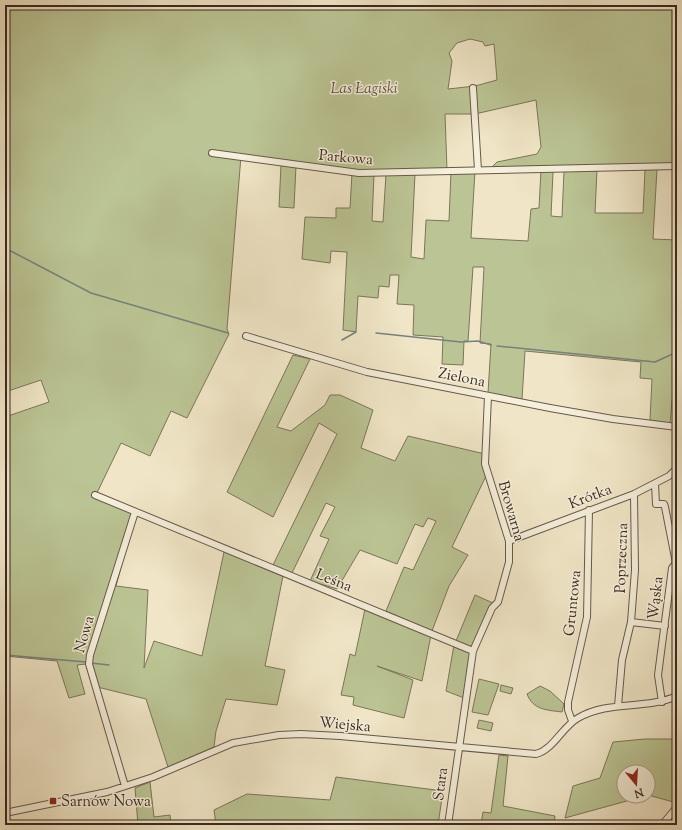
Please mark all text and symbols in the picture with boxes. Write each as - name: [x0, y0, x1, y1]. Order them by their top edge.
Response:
- park label: Las Łagiski: [331, 79, 398, 100]
- street label: Parkowa: [318, 146, 374, 171]
- street label: Zielona: [436, 364, 487, 393]
- street label: Browarna: [492, 479, 529, 544]
- street label: Krótka: [566, 480, 615, 515]
- street label: Poprzeczna: [611, 522, 634, 594]
- street label: Leśna: [312, 565, 355, 598]
- street label: Gruntowa: [560, 569, 587, 637]
- street label: Wąska: [643, 575, 670, 621]
- street label: Nowa: [70, 613, 101, 655]
- street label: Wiejska: [318, 713, 372, 738]
- north arrow: [616, 764, 656, 804]
- street label: Stara: [429, 766, 454, 802]
- text: N: [632, 783, 646, 802]
- place label: Sarnów Nowa: [61, 792, 151, 813]
- marker: Sarnów Nowa: [48, 796, 58, 806]

